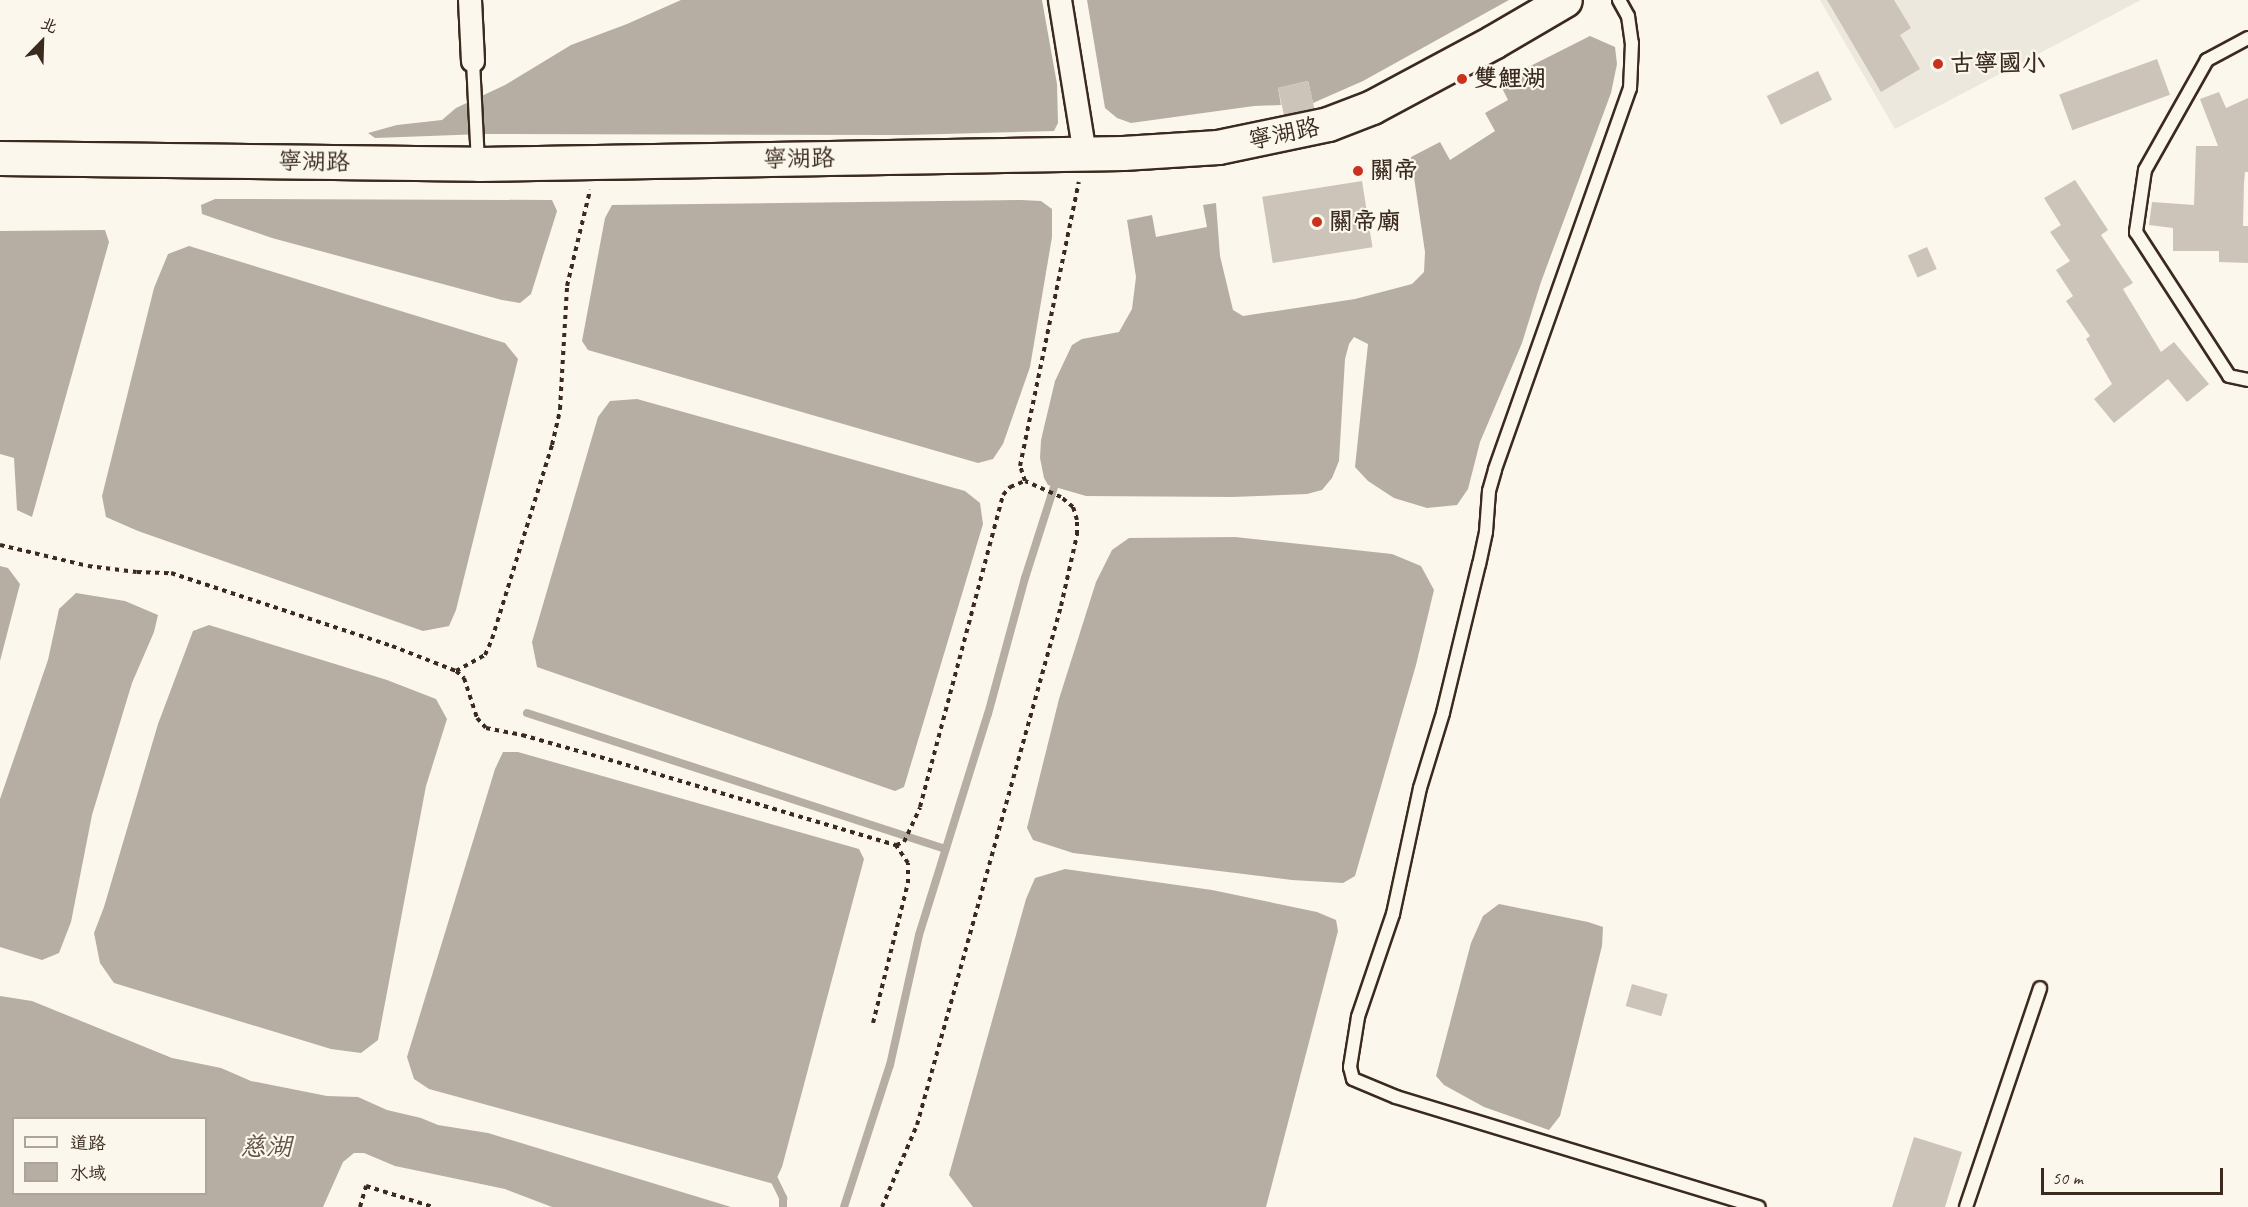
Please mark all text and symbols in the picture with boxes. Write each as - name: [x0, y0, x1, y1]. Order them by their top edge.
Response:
- north arrow: [12, 12, 72, 72]
- text: 北: [38, 13, 60, 38]
- place label: 古寧國小: [1950, 50, 2046, 78]
- marker: 古寧國小: [1931, 57, 1945, 71]
- place label: 雙鯉湖: [1474, 65, 1546, 93]
- marker: 雙鯉湖: [1455, 72, 1469, 86]
- street label: 寧湖路: [1246, 112, 1322, 156]
- street label: 寧湖路: [763, 144, 835, 174]
- street label: 寧湖路: [278, 147, 350, 177]
- place label: 關帝: [1370, 157, 1418, 185]
- marker: 關帝: [1351, 164, 1365, 178]
- place label: 關帝廟: [1329, 208, 1401, 236]
- marker: 關帝廟: [1310, 215, 1324, 229]
- legend: [12, 1117, 207, 1195]
- water label: 慈湖: [240, 1131, 292, 1163]
- text: 道路: [70, 1132, 106, 1154]
- scale bar: [2044, 1156, 2226, 1194]
- text: 水域: [70, 1162, 106, 1184]
- text: 50 m: [2052, 1167, 2083, 1189]

